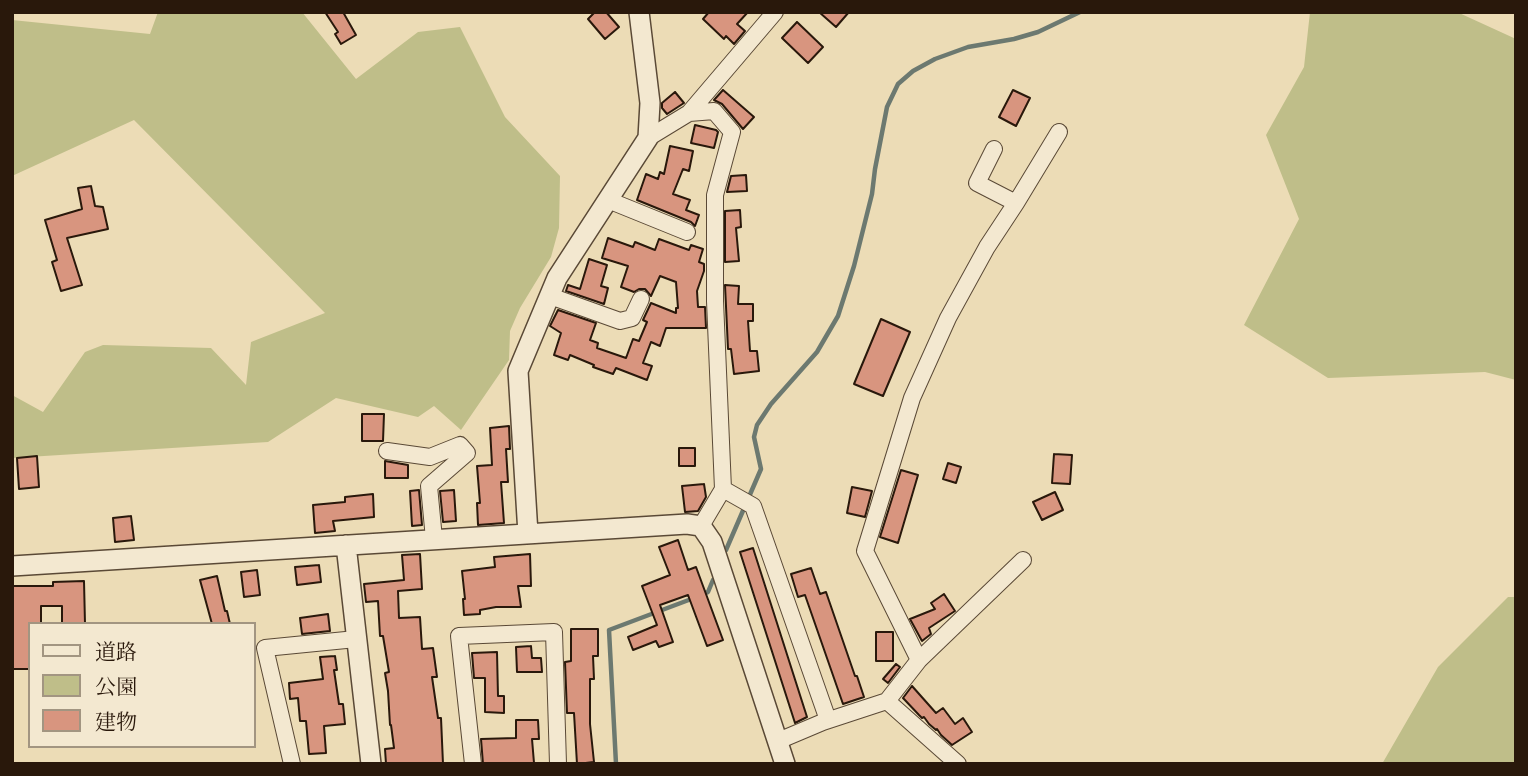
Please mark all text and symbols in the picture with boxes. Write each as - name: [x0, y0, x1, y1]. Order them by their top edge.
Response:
- legend: [28, 622, 256, 748]
- text: 道路: [95, 639, 137, 666]
- text: 公園: [95, 674, 137, 701]
- text: 建物: [95, 709, 137, 736]

